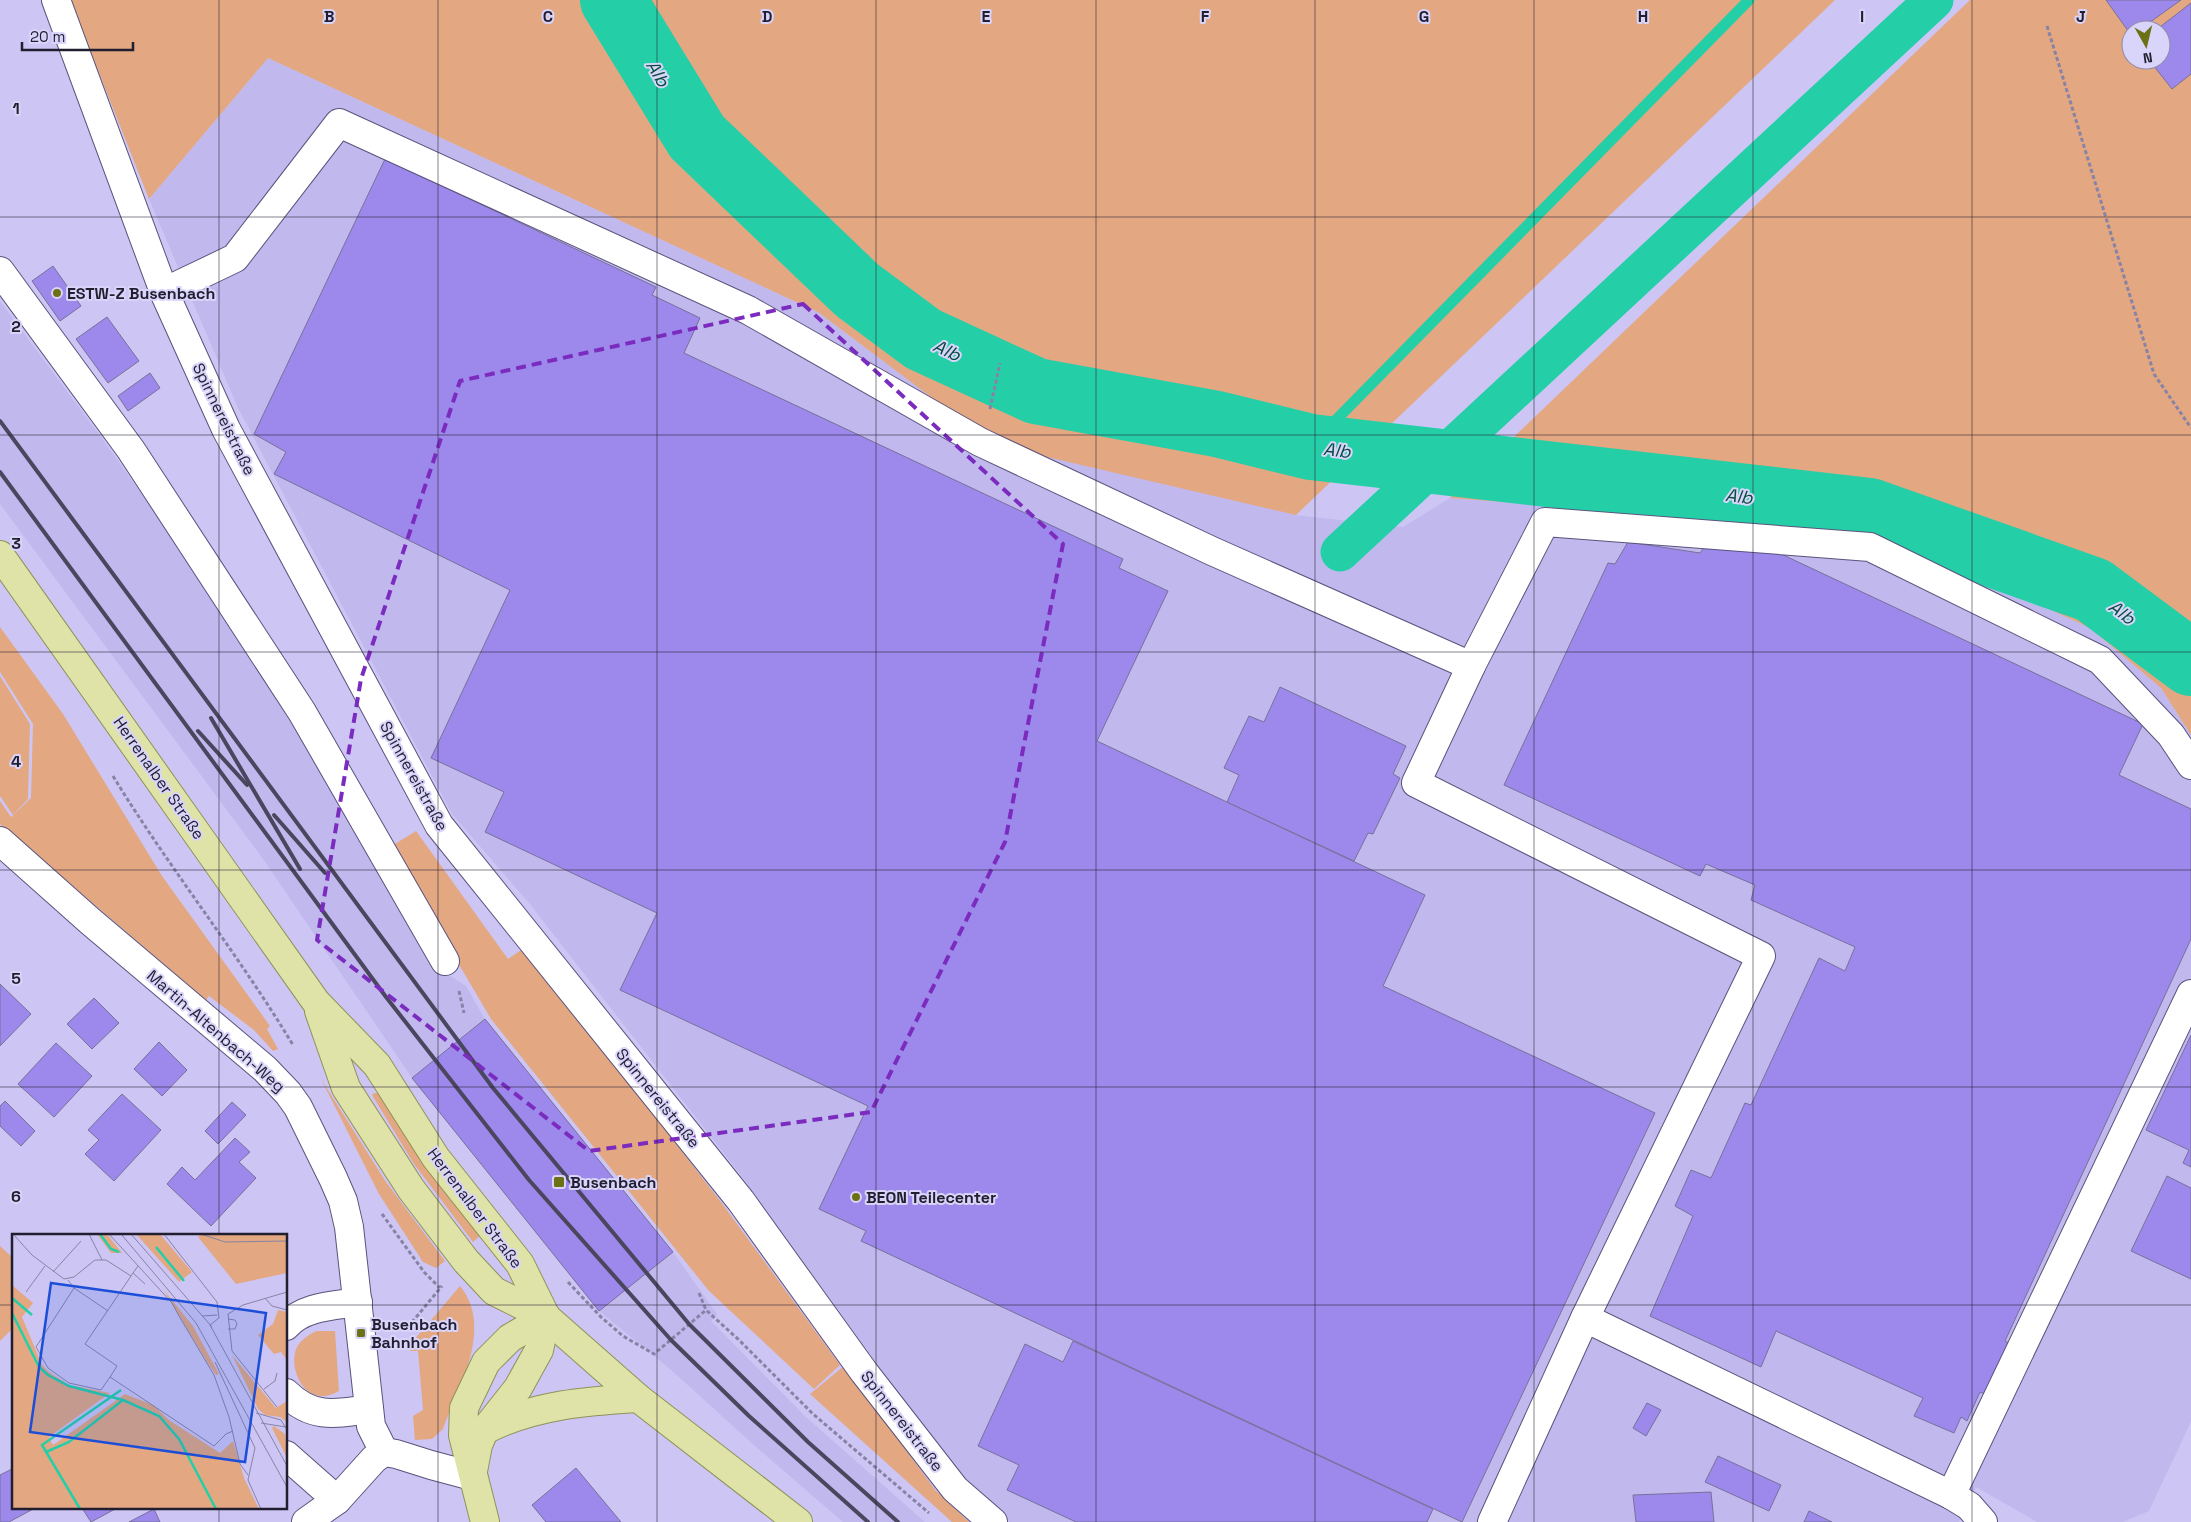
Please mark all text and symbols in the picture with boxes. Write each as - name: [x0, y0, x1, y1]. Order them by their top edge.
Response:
- text: B: [324, 6, 334, 27]
- text: C: [543, 6, 553, 27]
- text: D: [762, 6, 772, 27]
- text: E: [982, 6, 991, 27]
- text: F: [1201, 6, 1210, 27]
- text: G: [1419, 6, 1429, 27]
- text: H: [1638, 6, 1648, 27]
- text: I: [1860, 6, 1864, 27]
- text: J: [2076, 6, 2086, 27]
- scale bar: [22, 20, 134, 52]
- north arrow: [2121, 20, 2171, 70]
- text: 20 m: [30, 27, 65, 46]
- text: N: [2142, 48, 2154, 67]
- water label: Alb: [641, 55, 676, 92]
- text: 1: [12, 98, 20, 119]
- place label: ESTW-Z Busenbach: [67, 283, 215, 304]
- marker: ESTW-Z Busenbach: [51, 287, 63, 299]
- text: 2: [11, 316, 21, 337]
- water label: Alb: [930, 334, 966, 367]
- street label: Spinnereistraße: [188, 359, 260, 479]
- water label: Alb: [1322, 437, 1353, 463]
- water label: Alb: [1724, 483, 1755, 509]
- text: 3: [11, 533, 21, 554]
- water label: Alb: [2104, 595, 2141, 630]
- street label: Herrenalber Straße: [109, 712, 209, 844]
- street label: Spinnereistraße: [375, 717, 453, 835]
- text: 4: [11, 751, 21, 772]
- street label: Martin-Altenbach-Weg: [142, 965, 290, 1097]
- text: 5: [11, 968, 21, 989]
- street label: Spinnereistraße: [611, 1044, 705, 1152]
- street label: Herrenalber Straße: [423, 1143, 527, 1273]
- place label: Busenbach: [570, 1172, 656, 1193]
- marker: Busenbach: [552, 1175, 566, 1189]
- text: 6: [11, 1186, 21, 1207]
- place label: BEON Teilecenter: [866, 1187, 996, 1208]
- marker: BEON Teilecenter: [850, 1191, 862, 1203]
- inset map: [12, 1234, 288, 1510]
- place label: Busenbach Bahnhof: [371, 1314, 457, 1353]
- marker: Busenbach Bahnhof: [355, 1327, 367, 1339]
- street label: Spinnereistraße: [856, 1366, 948, 1476]

